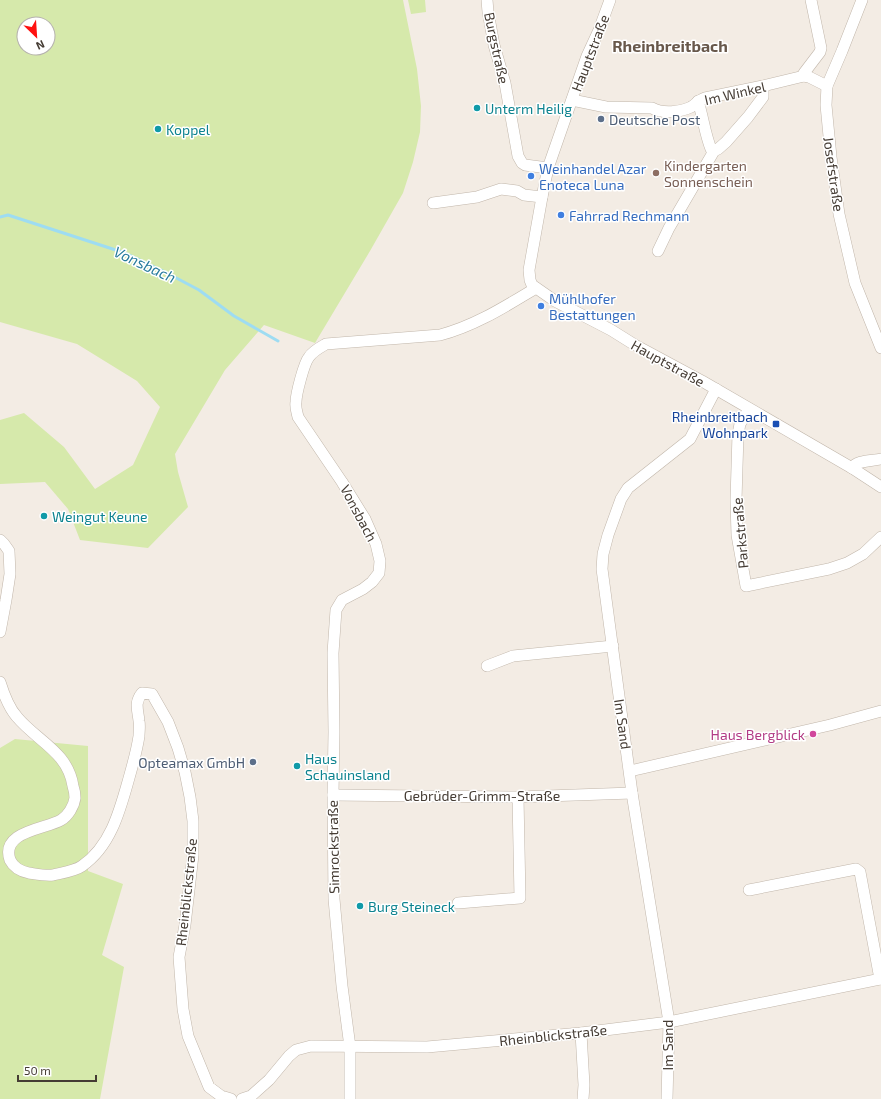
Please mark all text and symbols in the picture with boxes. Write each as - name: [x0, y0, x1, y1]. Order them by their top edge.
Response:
- street label: Burgstraße: [481, 11, 513, 85]
- street label: Hauptstraße: [568, 12, 612, 94]
- north arrow: [16, 16, 56, 56]
- district label: Rheinbreitbach: [612, 36, 728, 55]
- text: N: [34, 38, 47, 53]
- street label: Im Winkel: [703, 78, 768, 108]
- place label: Unterm Heilig: [485, 100, 572, 117]
- marker: Unterm Heilig: [472, 103, 482, 113]
- place label: Deutsche Post: [609, 111, 700, 128]
- marker: Deutsche Post: [596, 114, 606, 124]
- place label: Koppel: [166, 121, 211, 138]
- marker: Koppel: [153, 124, 163, 134]
- street label: Josefstraße: [820, 135, 848, 213]
- place label: Kindergarten Sonnenschein: [664, 157, 753, 190]
- place label: Weinhandel Azar Enoteca Luna: [539, 160, 647, 193]
- marker: Kindergarten Sonnenschein: [651, 168, 661, 178]
- marker: Weinhandel Azar Enoteca Luna: [526, 171, 536, 181]
- place label: Fahrrad Rechmann: [569, 207, 689, 224]
- marker: Fahrrad Rechmann: [556, 210, 566, 220]
- water label: Vonsbach: [111, 242, 179, 286]
- place label: Mühlhofer Bestattungen: [549, 290, 636, 323]
- marker: Mühlhofer Bestattungen: [536, 301, 546, 311]
- street label: Hauptstraße: [628, 336, 708, 390]
- place label: Rheinbreitbach Wohnpark: [672, 408, 768, 441]
- marker: Rheinbreitbach Wohnpark: [771, 419, 781, 429]
- street label: Vonsbach: [337, 482, 381, 544]
- street label: Parkstraße: [728, 497, 752, 569]
- place label: Weingut Keune: [52, 508, 148, 525]
- marker: Weingut Keune: [39, 511, 49, 521]
- street label: Im Sand: [611, 698, 635, 750]
- place label: Haus Bergblick: [711, 726, 805, 743]
- marker: Haus Bergblick: [808, 729, 818, 739]
- place label: Haus Schauinsland: [305, 750, 390, 783]
- place label: Opteamax GmbH: [138, 754, 245, 771]
- marker: Opteamax GmbH: [248, 757, 258, 767]
- marker: Haus Schauinsland: [292, 761, 302, 771]
- street label: Gebrüder-Grimm-Straße: [404, 787, 560, 804]
- street label: Simrockstraße: [324, 800, 342, 894]
- street label: Rheinblickstraße: [172, 837, 200, 947]
- place label: Burg Steineck: [368, 898, 455, 915]
- marker: Burg Steineck: [355, 901, 365, 911]
- street label: Im Sand: [659, 1020, 676, 1070]
- street label: Rheinblickstraße: [498, 1021, 608, 1049]
- scale bar: [18, 1057, 96, 1083]
- text: 50 m: [24, 1063, 51, 1077]

